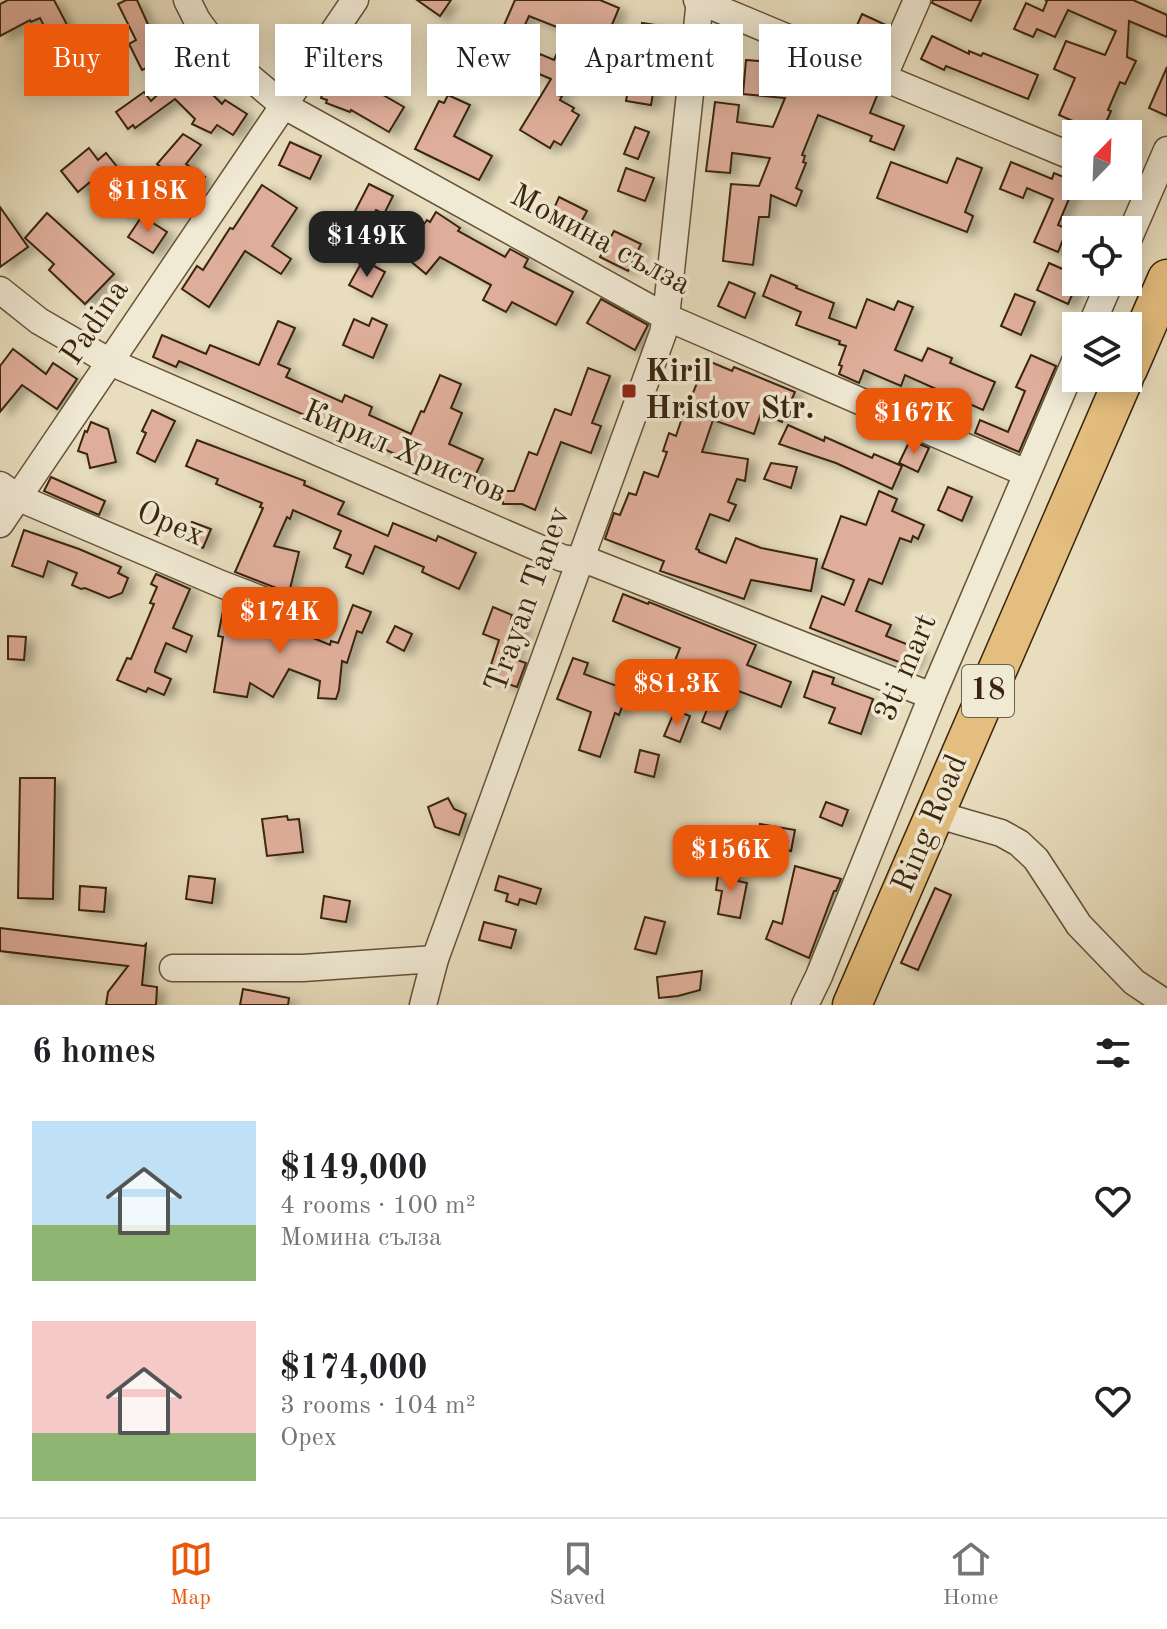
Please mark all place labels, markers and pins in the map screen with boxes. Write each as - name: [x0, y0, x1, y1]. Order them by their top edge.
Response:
- pin: $118K: [92, 166, 204, 234]
- pin: $149K: [311, 211, 423, 279]
- place label: Kiril Hristov Str.: [645, 357, 814, 426]
- marker: Kiril Hristov Str.: [620, 382, 638, 400]
- pin: $167K: [858, 388, 970, 456]
- pin: $174K: [224, 587, 336, 655]
- pin: $81.3K: [612, 659, 742, 727]
- pin: $156K: [675, 825, 787, 893]

